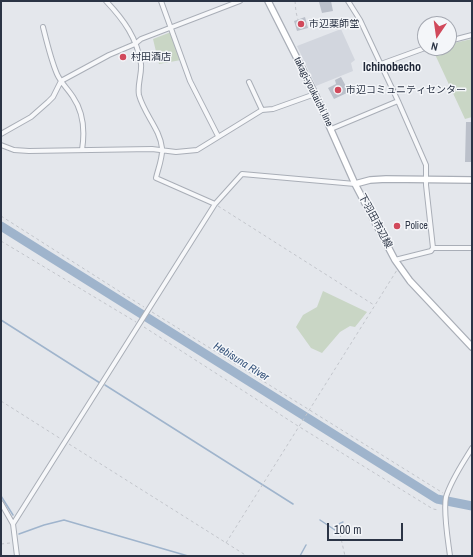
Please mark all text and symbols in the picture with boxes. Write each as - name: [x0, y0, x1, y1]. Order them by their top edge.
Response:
- north arrow: [417, 16, 457, 56]
- place label: 市辺薬師堂: [309, 18, 359, 30]
- marker: 市辺薬師堂: [296, 19, 306, 29]
- text: N: [430, 39, 439, 54]
- place label: 村田酒店: [131, 51, 171, 63]
- marker: 村田酒店: [118, 52, 128, 62]
- street label: takagi-youkaichi line: [291, 55, 335, 129]
- district label: Ichinobecho: [363, 61, 421, 75]
- place label: 市辺コミュニティセンター: [346, 84, 466, 96]
- marker: 市辺コミュニティセンター: [333, 85, 343, 95]
- street label: 下羽田市辺線: [356, 192, 394, 250]
- place label: Police: [405, 220, 428, 232]
- marker: Police: [392, 221, 402, 231]
- water label: Hebisuna River: [211, 340, 271, 384]
- scale bar: [329, 515, 405, 541]
- text: 100 m: [334, 522, 361, 538]

